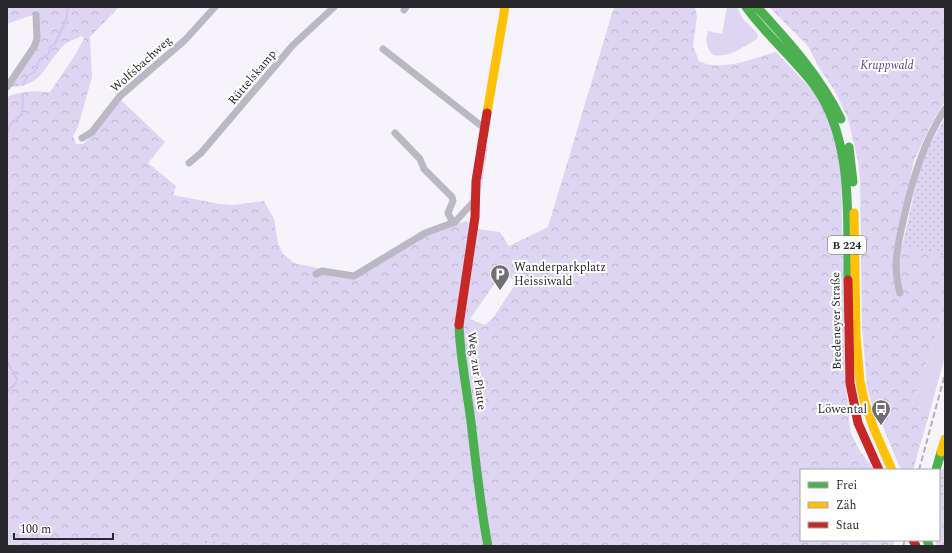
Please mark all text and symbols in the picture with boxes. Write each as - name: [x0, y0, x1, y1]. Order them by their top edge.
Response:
- street label: Wolfsbachweg: [106, 31, 176, 97]
- street label: Rüttelskamp: [224, 45, 281, 109]
- park label: Kruppwald: [860, 56, 914, 75]
- road number: B 224: [828, 236, 866, 254]
- place label: Wanderparkplatz Heissiwald: [514, 258, 606, 291]
- parking icon: Wanderparkplatz Heissiwald: [489, 263, 511, 291]
- street label: Bredeneyer Straße: [826, 272, 847, 370]
- street label: Weg zur Platte: [462, 331, 491, 411]
- bus stop icon: Löwental: [870, 398, 892, 426]
- place label: Löwental: [818, 400, 867, 419]
- legend: [800, 469, 940, 541]
- text: Frei: [836, 476, 858, 495]
- text: Zäh: [836, 496, 857, 515]
- scale bar: [14, 515, 113, 541]
- text: Stau: [836, 516, 860, 535]
- text: 100 m: [20, 520, 51, 539]

